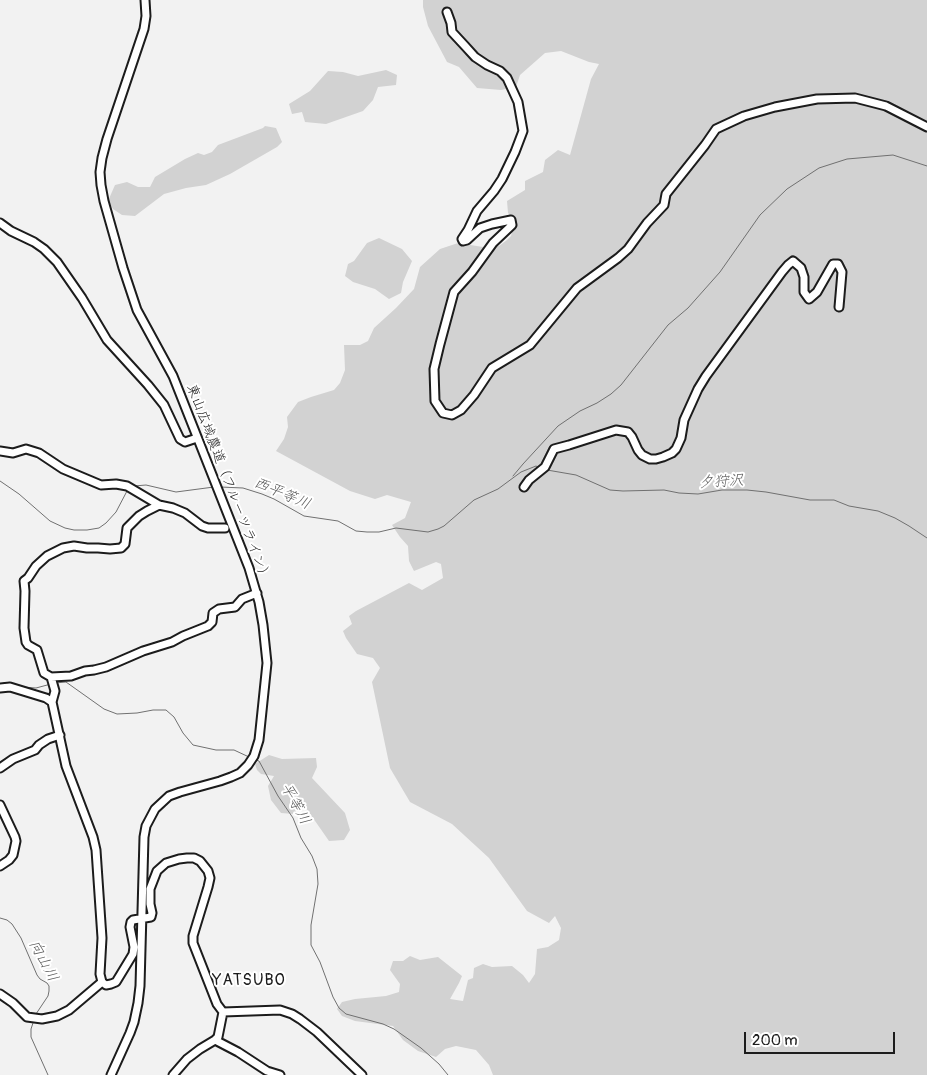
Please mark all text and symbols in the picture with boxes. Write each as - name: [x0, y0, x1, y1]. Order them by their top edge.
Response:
- street label: 東山広域農道（フルーツライン）: [182, 382, 274, 584]
- water label: 夕狩沢: [698, 472, 744, 492]
- water label: 西平等川: [251, 474, 313, 514]
- water label: 平等川: [276, 780, 314, 828]
- water label: 向山川: [24, 937, 62, 985]
- district label: YATSUBO: [211, 971, 287, 991]
- scale bar: [747, 1022, 898, 1054]
- text: 200 m: [752, 1031, 797, 1050]

